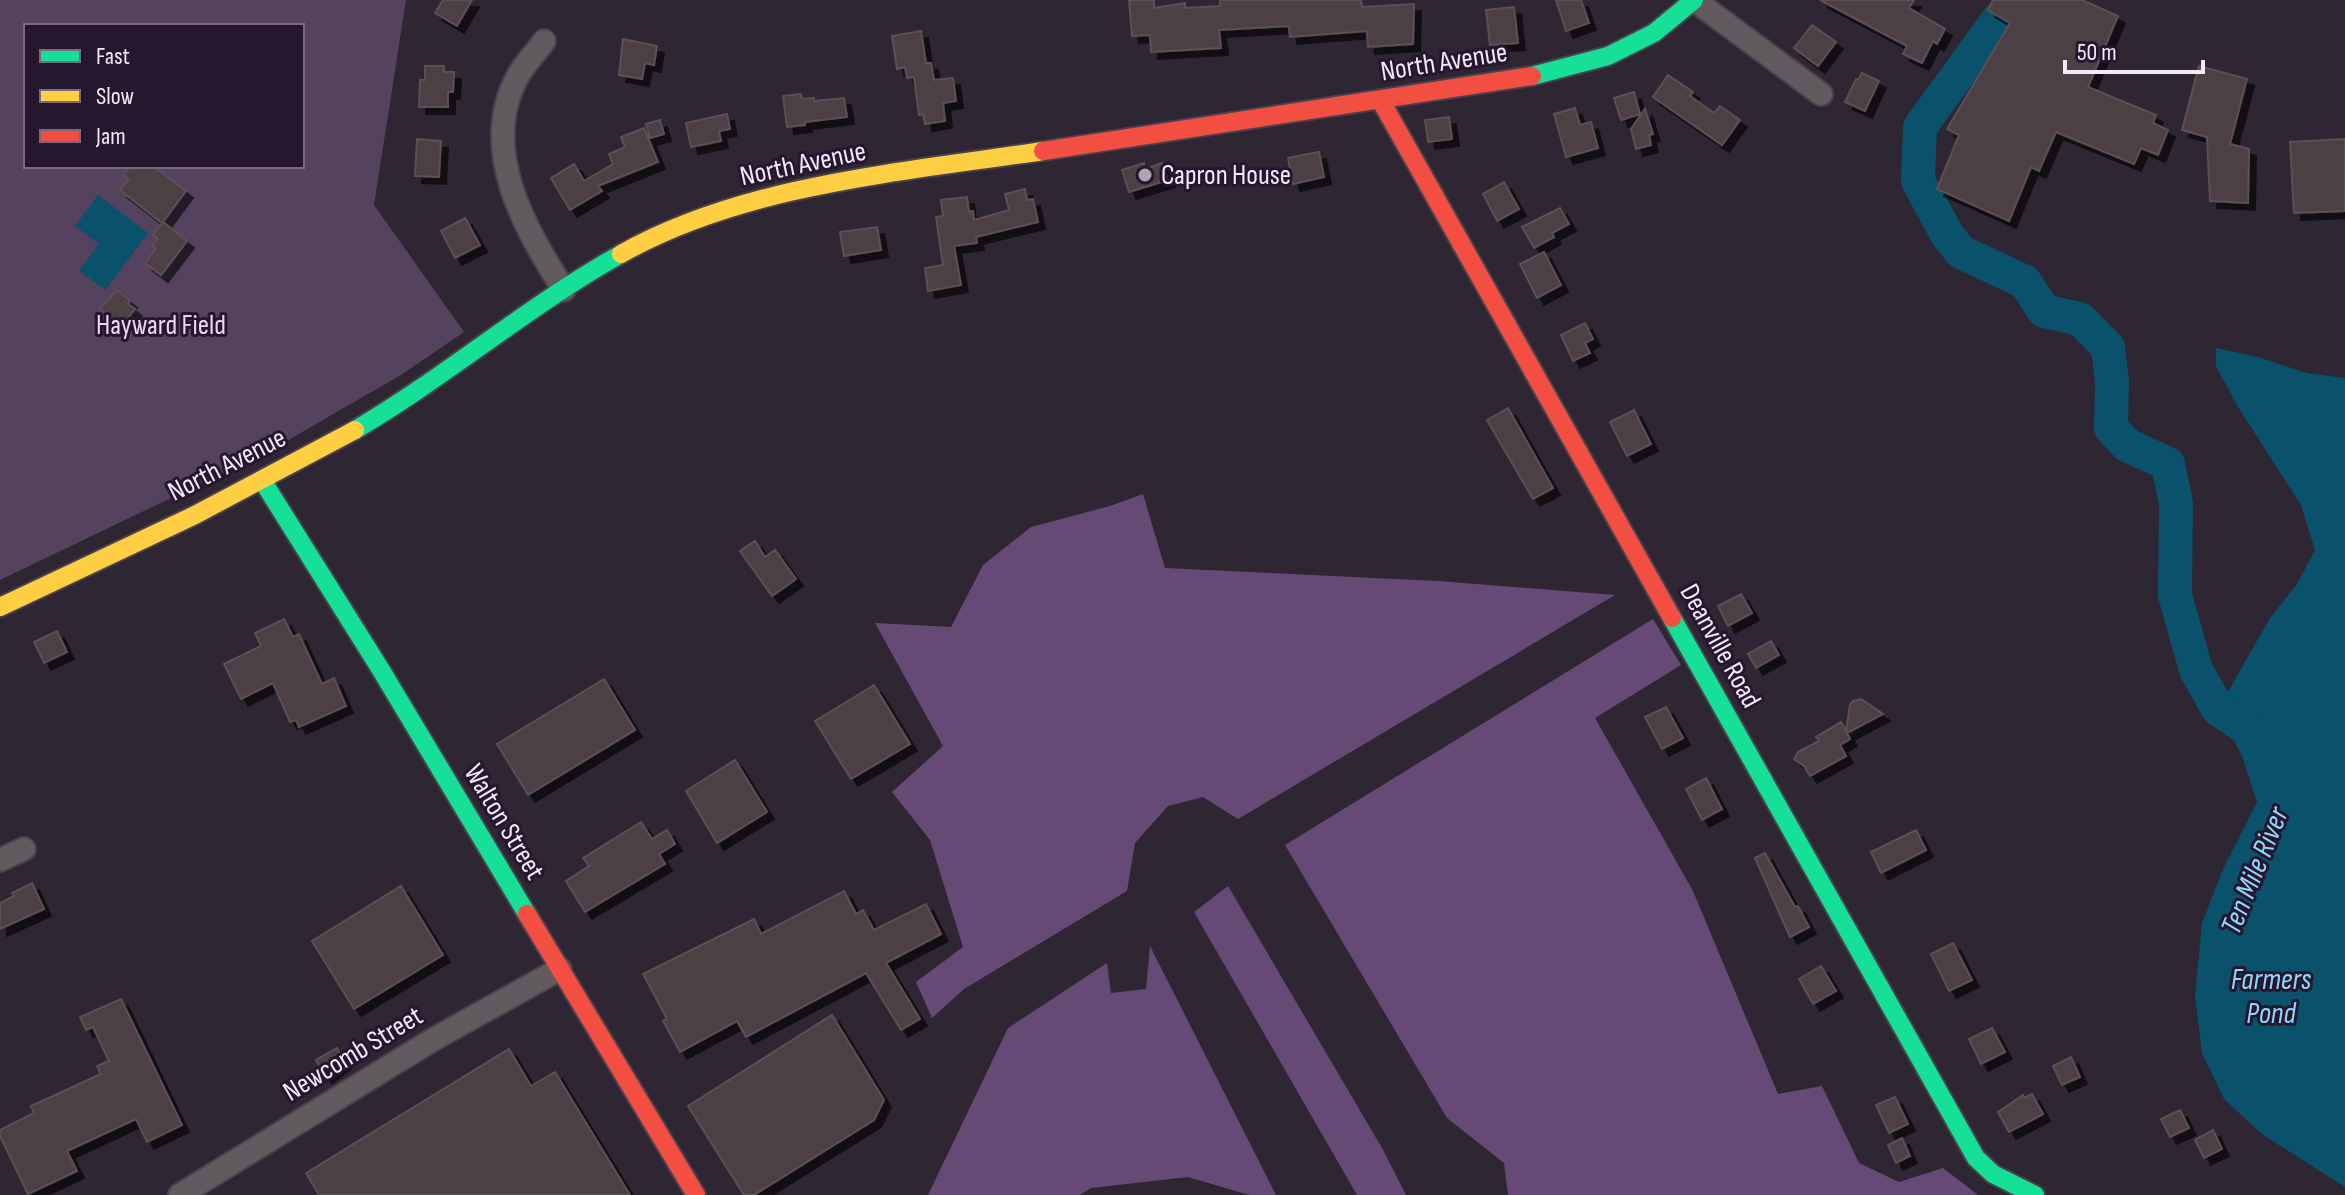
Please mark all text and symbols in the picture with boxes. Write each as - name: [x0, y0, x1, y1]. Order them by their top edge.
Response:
- legend: [24, 24, 304, 168]
- scale bar: [2065, 24, 2203, 74]
- street label: North Avenue: [1378, 36, 1510, 88]
- text: 50 m: [2077, 38, 2117, 67]
- text: Fast: [96, 42, 130, 71]
- text: Slow: [96, 82, 134, 111]
- text: Jam: [95, 122, 126, 151]
- street label: North Avenue: [737, 135, 869, 193]
- place label: Capron House: [1161, 159, 1291, 192]
- marker: Capron House: [1136, 166, 1154, 184]
- park label: Hayward Field: [96, 309, 226, 342]
- street label: North Avenue: [163, 421, 291, 509]
- street label: Deanville Road: [1672, 578, 1768, 714]
- street label: Walton Street: [457, 758, 551, 886]
- water label: Ten Mile River: [2213, 801, 2297, 940]
- water label: Farmers Pond: [2231, 962, 2312, 1032]
- street label: Newcomb Street: [277, 999, 429, 1109]

